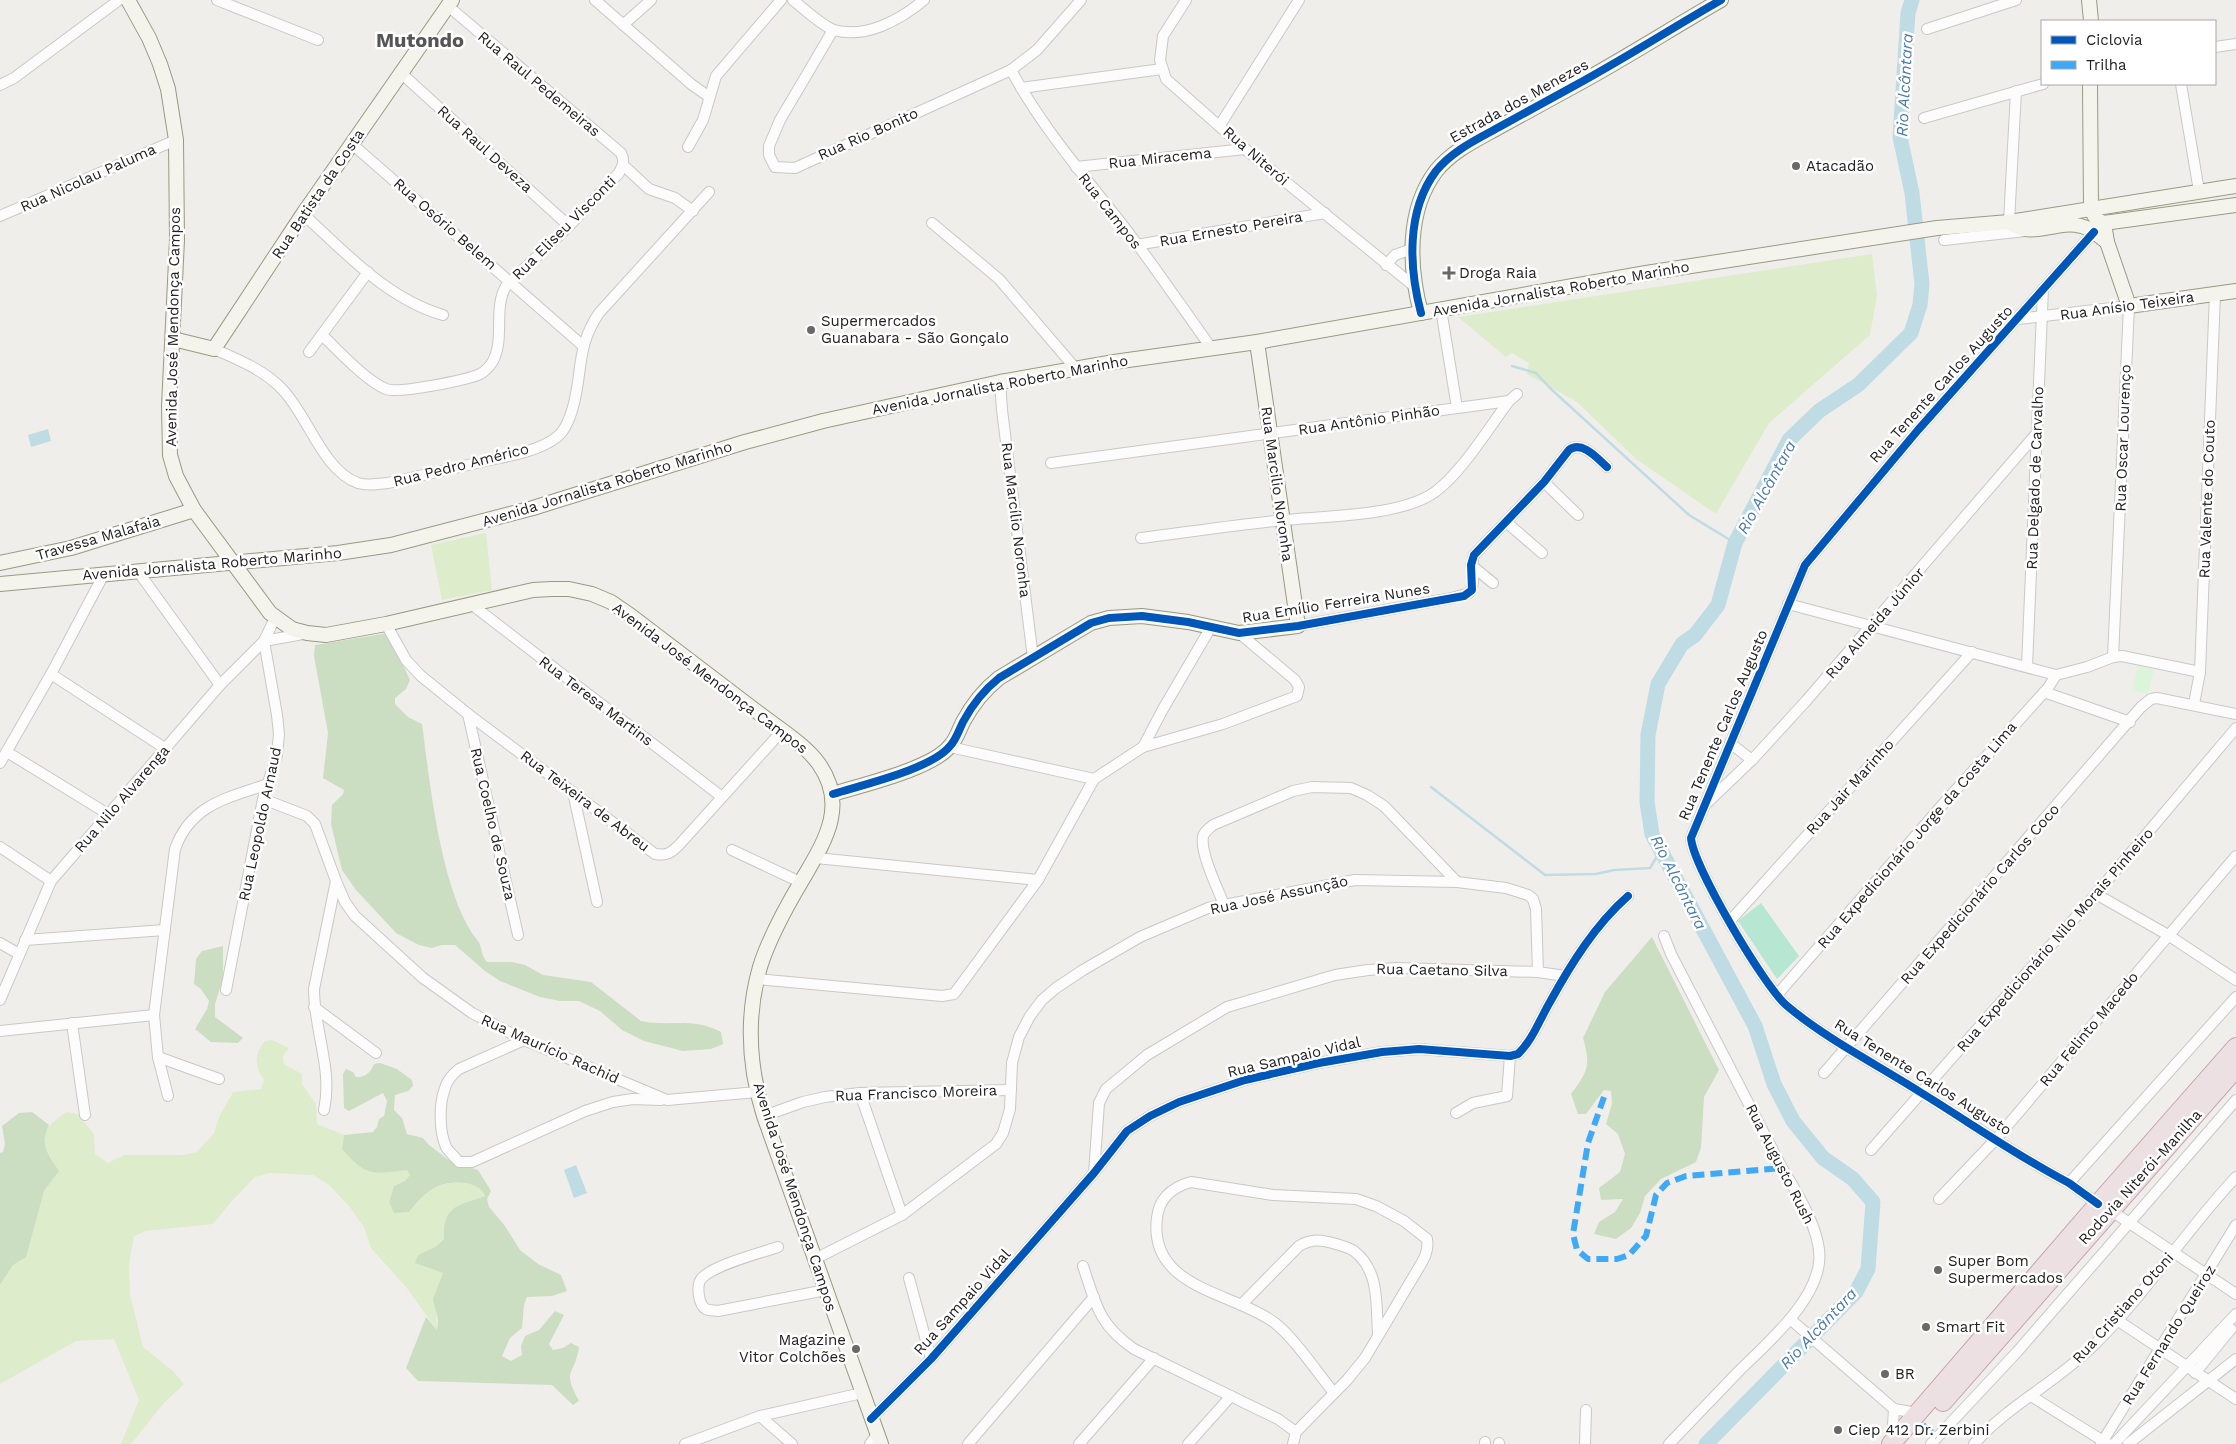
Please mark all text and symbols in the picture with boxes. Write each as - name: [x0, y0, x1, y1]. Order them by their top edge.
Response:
- legend: [2041, 20, 2216, 85]
- district label: Mutondo: [376, 28, 464, 52]
- street label: Rua Raul Pedemeiras: [474, 28, 604, 141]
- text: Ciclovia: [2086, 31, 2143, 49]
- water label: Rio Alcântara: [1892, 33, 1917, 137]
- street label: Estrada dos Menezes: [1446, 55, 1592, 147]
- text: Trilha: [2086, 56, 2127, 74]
- street label: Rua Raul Deveza: [434, 102, 537, 197]
- street label: Rua Rio Bonito: [815, 104, 921, 164]
- street label: Rua Niterói: [1219, 123, 1293, 189]
- street label: Rua Batista da Costa: [268, 125, 368, 262]
- street label: Rua Nicolau Paluma: [17, 140, 159, 216]
- street label: Rua Miracema: [1108, 144, 1213, 172]
- place label: Atacadão: [1806, 157, 1874, 175]
- marker: Atacadão: [1790, 160, 1802, 172]
- street label: Rua Campos: [1075, 169, 1145, 253]
- street label: Rua Eliseu Visconti: [508, 172, 620, 284]
- street label: Rua Osório Belem: [390, 174, 500, 274]
- street label: Avenida José Mendonça Campos: [162, 207, 184, 447]
- street label: Rua Ernesto Pereira: [1158, 207, 1304, 250]
- street label: Avenida Jornalista Roberto Marinho: [1431, 258, 1691, 320]
- place label: Droga Raia: [1459, 264, 1537, 282]
- marker: Droga Raia: [1443, 267, 1455, 279]
- street label: Rua Anísio Teixeira: [2059, 288, 2196, 324]
- street label: Rua Tenente Carlos Augusto: [1866, 302, 2016, 466]
- place label: Supermercados Guanabara - São Gonçalo: [821, 312, 1009, 347]
- marker: Supermercados Guanabara - São Gonçalo: [805, 324, 817, 336]
- street label: Avenida Jornalista Roberto Marinho: [870, 351, 1130, 419]
- street label: Rua Oscar Lourenço: [2111, 364, 2135, 512]
- street label: Rua Delgado de Carvalho: [2023, 386, 2047, 570]
- street label: Rua Antônio Pinhão: [1297, 401, 1441, 439]
- street label: Rua Marcilio Noronha: [1257, 405, 1297, 563]
- street label: Rua Valente do Couto: [2195, 419, 2219, 579]
- street label: Avenida Jornalista Roberto Marinho: [480, 437, 734, 531]
- water label: Rio Alcântara: [1733, 437, 1800, 537]
- street label: Rua Pedro Américo: [391, 439, 531, 491]
- street label: Rua Marcílio Noronha: [998, 441, 1035, 599]
- street label: Travessa Malafaia: [34, 512, 163, 564]
- street label: Avenida Jornalista Roberto Marinho: [81, 544, 343, 584]
- street label: Rua Almeida Júnior: [1822, 564, 1928, 682]
- street label: Rua Emílio Ferreira Nunes: [1241, 579, 1431, 627]
- street label: Avenida José Mendonça Campos: [609, 599, 811, 757]
- street label: Rua Tenente Carlos Augusto: [1675, 627, 1771, 823]
- street label: Rua Teresa Martins: [535, 652, 657, 750]
- street label: Rua Expedicionário Jorge da Costa Lima: [1814, 718, 2021, 952]
- street label: Rua Jair Marinho: [1802, 735, 1898, 839]
- street label: Rua Nilo Alvarenga: [71, 741, 174, 856]
- street label: Rua Leopoldo Arnaud: [235, 745, 285, 903]
- street label: Rua Coelho de Souza: [467, 746, 519, 902]
- street label: Rua Teixeira de Abreu: [517, 747, 653, 855]
- street label: Rua Expedicionário Carlos Coco: [1897, 800, 2063, 988]
- street label: Rua Expedicionário Nilo Morais Pinheiro: [1953, 824, 2157, 1056]
- water label: Rio Alcântara: [1647, 832, 1711, 933]
- street label: Rua José Assunção: [1208, 872, 1350, 918]
- street label: Rua Caetano Silva: [1376, 960, 1508, 980]
- street label: Rua Felinto Macedo: [2036, 968, 2142, 1090]
- street label: Rua Maurício Rachid: [478, 1010, 622, 1088]
- street label: Rua Tenente Carlos Augusto: [1831, 1015, 2015, 1139]
- street label: Rua Sampaio Vidal: [1226, 1033, 1363, 1081]
- street label: Avenida José Mendonça Campos: [749, 1080, 841, 1314]
- street label: Rua Francisco Moreira: [835, 1081, 998, 1105]
- street label: Rua Augusto Rush: [1742, 1101, 1818, 1227]
- street label: Rodovia Niterói-Manilha: [2075, 1105, 2206, 1248]
- street label: Rua Sampaio Vidal: [910, 1245, 1015, 1359]
- street label: Rua Cristiano Otoni: [2069, 1249, 2177, 1367]
- place label: Super Bom Supermercados: [1948, 1252, 2063, 1287]
- street label: Rua Fernando Queiroz: [2118, 1262, 2220, 1408]
- marker: Super Bom Supermercados: [1932, 1264, 1944, 1276]
- water label: Rio Alcântara: [1776, 1284, 1861, 1373]
- place label: Smart Fit: [1936, 1318, 2006, 1336]
- marker: Smart Fit: [1920, 1321, 1932, 1333]
- place label: Magazine Vitor Colchões: [739, 1331, 846, 1366]
- marker: Magazine Vitor Colchões: [850, 1343, 862, 1355]
- place label: BR: [1895, 1365, 1915, 1383]
- marker: BR: [1879, 1368, 1891, 1380]
- place label: Ciep 412 Dr. Zerbini: [1848, 1421, 1989, 1439]
- marker: Ciep 412 Dr. Zerbini: [1832, 1424, 1844, 1436]

